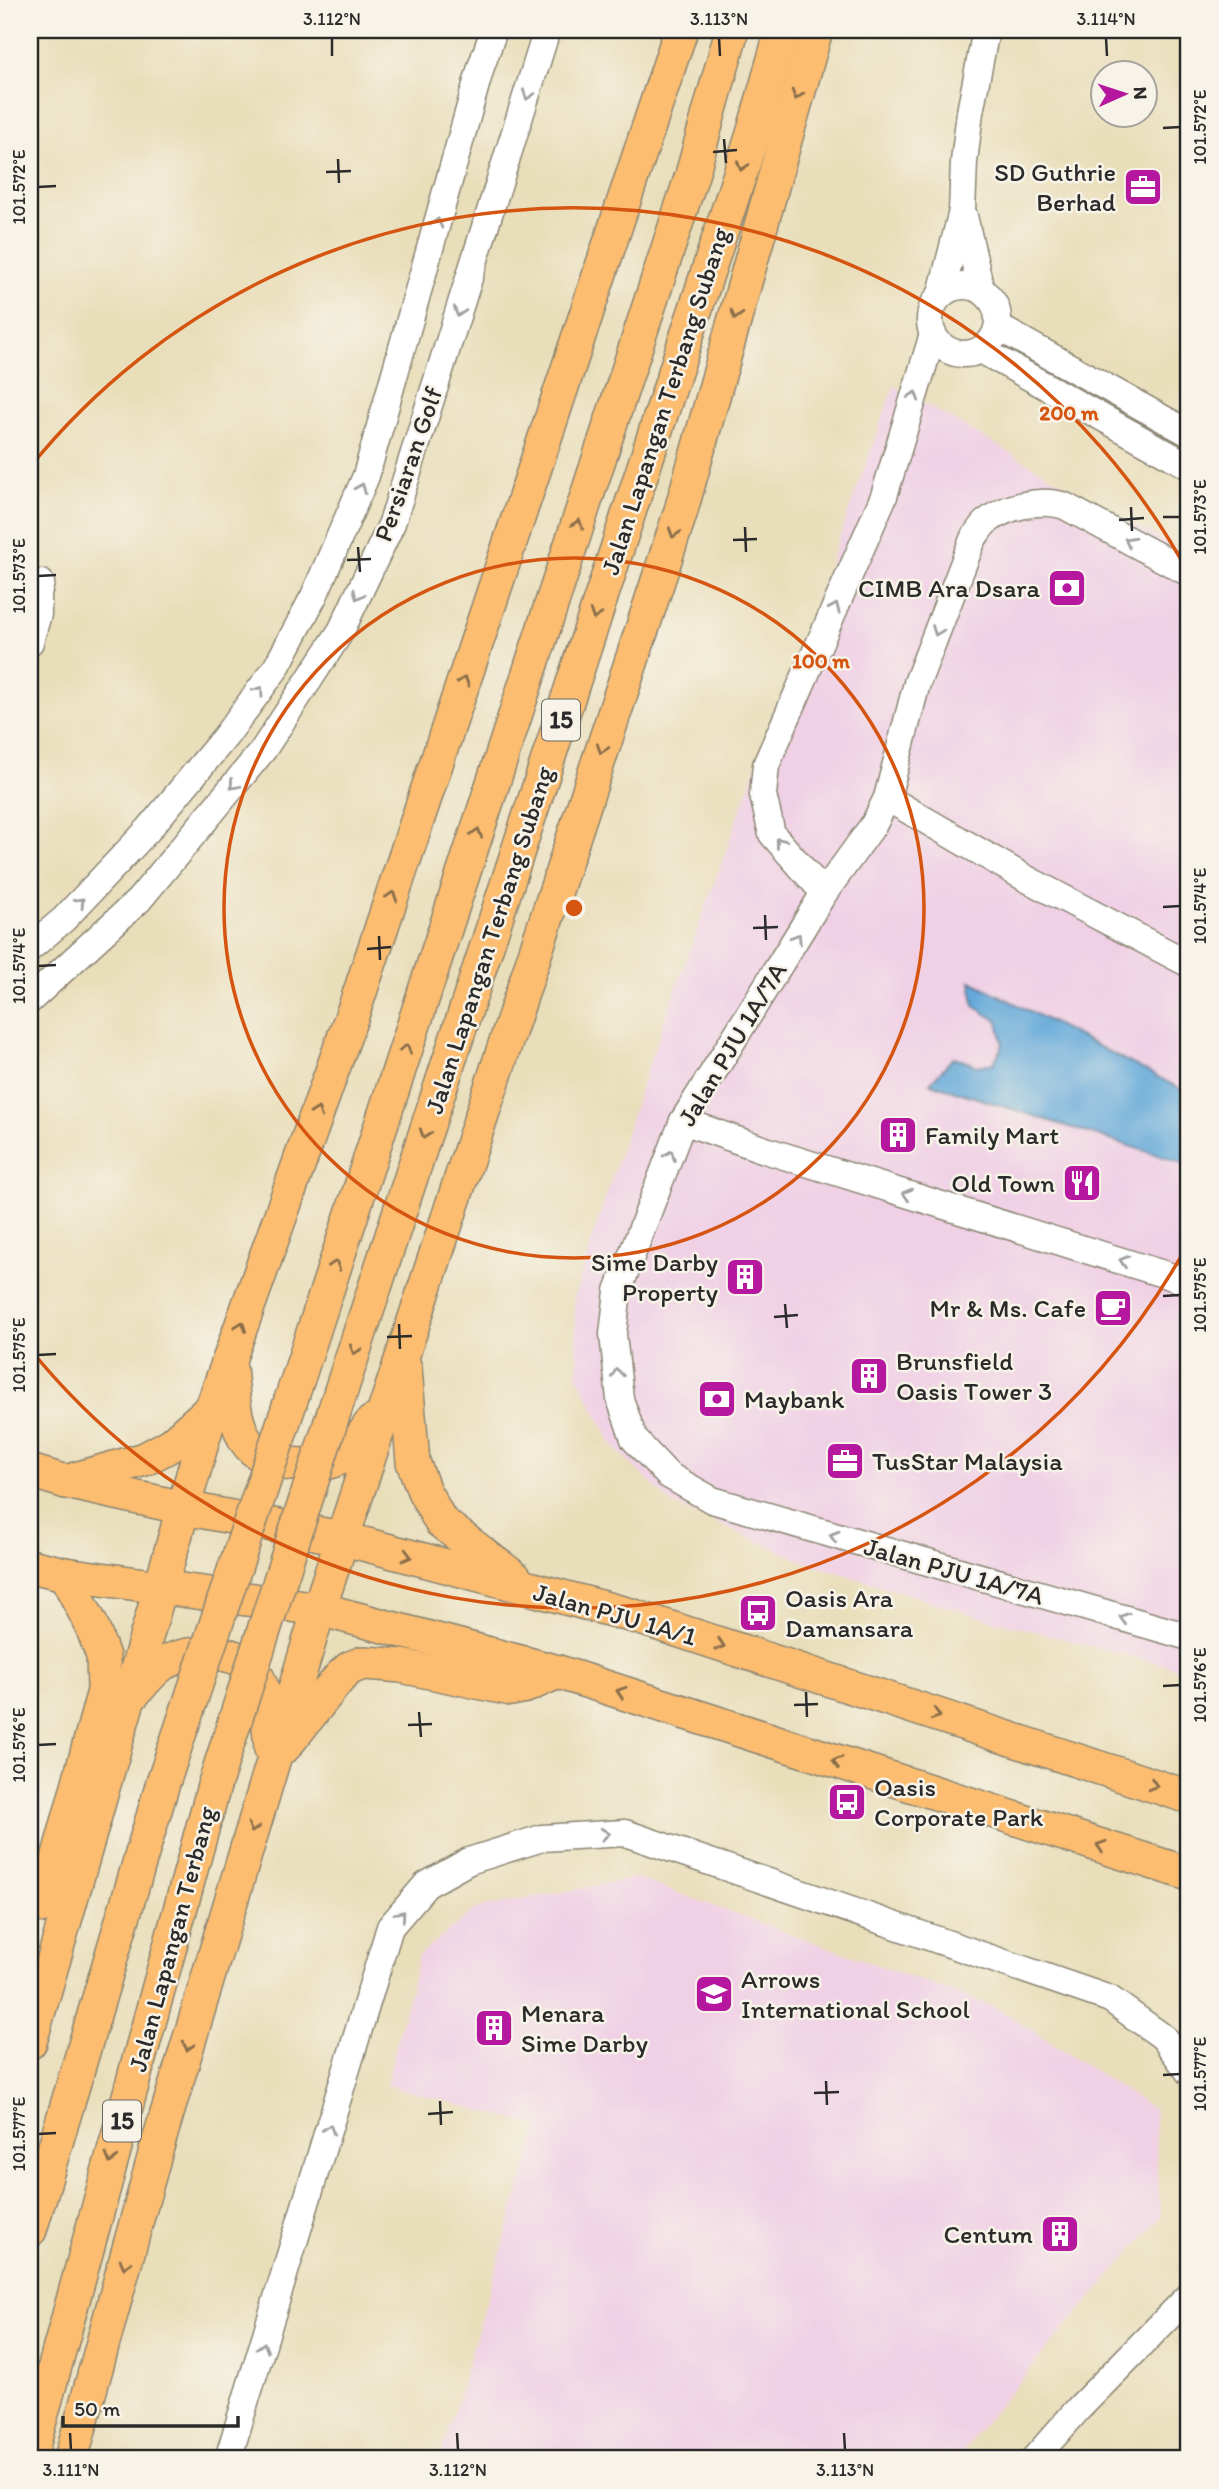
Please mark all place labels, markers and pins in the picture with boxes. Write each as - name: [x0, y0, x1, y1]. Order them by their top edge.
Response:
- place label: SD Guthrie Berhad: [994, 156, 1116, 218]
- office icon: SD Guthrie Berhad: [1122, 166, 1164, 208]
- bank icon: CIMB Ara Dsara: [1046, 567, 1088, 609]
- place label: CIMB Ara Dsara: [858, 572, 1041, 604]
- centre of rings: [562, 896, 586, 920]
- building icon: Family Mart: [877, 1114, 919, 1156]
- place label: Family Mart: [925, 1119, 1059, 1151]
- restaurant icon: Old Town: [1061, 1162, 1103, 1204]
- place label: Old Town: [951, 1167, 1055, 1199]
- place label: Sime Darby Property: [591, 1246, 718, 1308]
- building icon: Sime Darby Property: [724, 1256, 766, 1298]
- cafe icon: Mr & Ms. Cafe: [1092, 1287, 1134, 1329]
- place label: Mr & Ms. Cafe: [929, 1292, 1086, 1324]
- place label: Brunsfield Oasis Tower 3: [896, 1345, 1052, 1407]
- building icon: Brunsfield Oasis Tower 3: [848, 1355, 890, 1397]
- bank icon: Maybank: [696, 1378, 738, 1420]
- place label: Maybank: [744, 1383, 845, 1415]
- office icon: TusStar Malaysia: [824, 1440, 866, 1482]
- place label: TusStar Malaysia: [872, 1445, 1063, 1477]
- place label: Oasis Ara Damansara: [785, 1582, 914, 1644]
- bus stop icon: Oasis Ara Damansara: [737, 1592, 779, 1634]
- place label: Oasis Corporate Park: [874, 1771, 1044, 1833]
- bus stop icon: Oasis Corporate Park: [826, 1781, 868, 1823]
- place label: Arrows International School: [741, 1963, 970, 2025]
- school or university icon: Arrows International School: [693, 1973, 735, 2015]
- place label: Menara Sime Darby: [521, 1997, 648, 2059]
- building icon: Menara Sime Darby: [473, 2007, 515, 2049]
- building icon: Centum: [1039, 2213, 1081, 2255]
- place label: Centum: [943, 2218, 1033, 2250]

